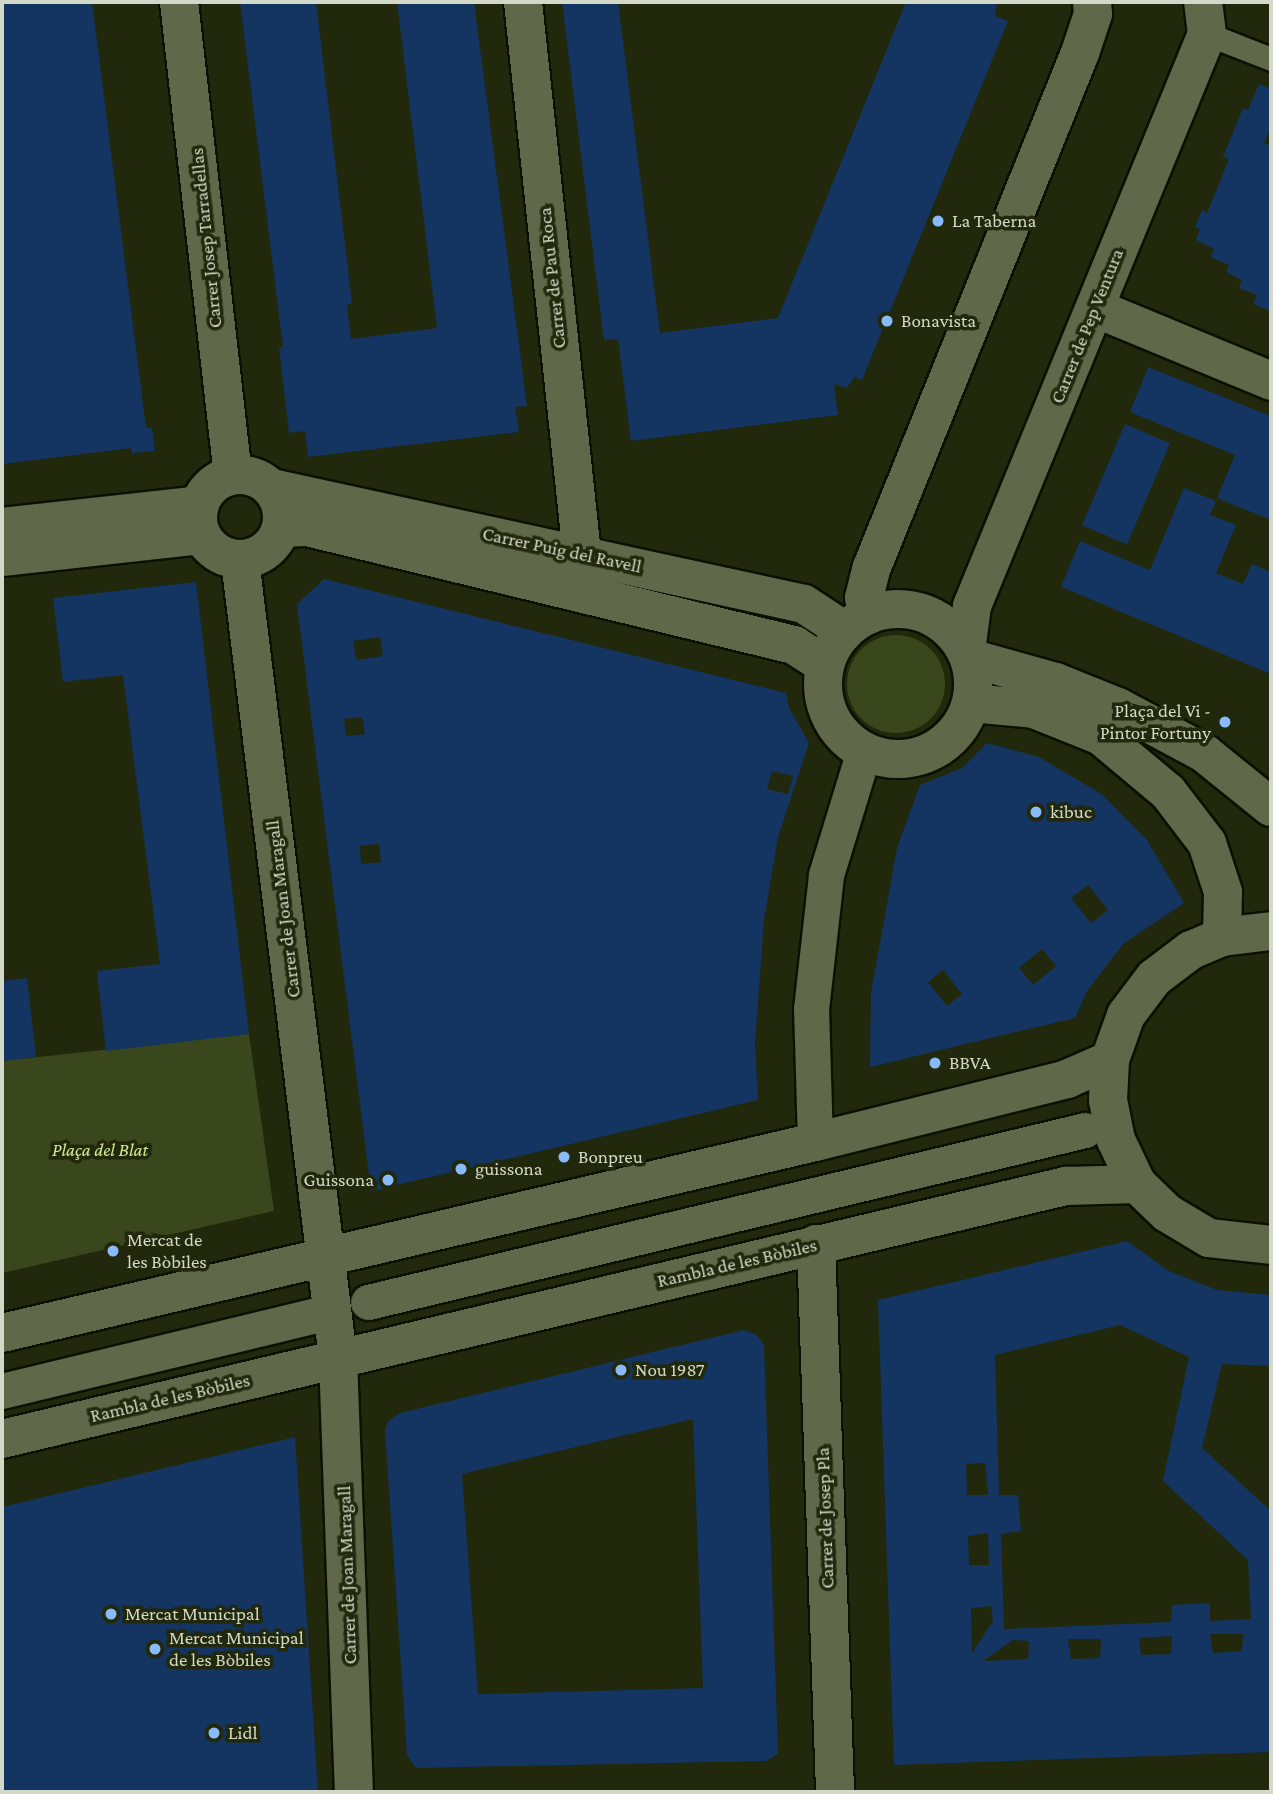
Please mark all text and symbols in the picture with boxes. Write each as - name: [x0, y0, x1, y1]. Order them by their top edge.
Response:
- street label: Carrer Josep Tarradellas: [185, 147, 227, 329]
- street label: Carrer de Pau Roca: [533, 206, 571, 350]
- place label: La Taberna: [952, 210, 1036, 232]
- marker: La Taberna: [930, 213, 946, 229]
- street label: Carrer de Pep Ventura: [1046, 245, 1128, 407]
- place label: Bonavista: [901, 310, 976, 332]
- marker: Bonavista: [879, 313, 895, 329]
- street label: Carrer Puig del Ravell: [480, 522, 644, 578]
- place label: Plaça del Vi - Pintor Fortuny: [1100, 700, 1211, 744]
- marker: Plaça del Vi - Pintor Fortuny: [1217, 714, 1233, 730]
- place label: kibuc: [1050, 801, 1092, 823]
- marker: kibuc: [1028, 804, 1044, 820]
- street label: Carrer de Joan Maragall: [261, 819, 305, 999]
- place label: BBVA: [949, 1052, 991, 1074]
- marker: BBVA: [927, 1055, 943, 1071]
- park label: Plaça del Blat: [52, 1139, 148, 1161]
- place label: Bonpreu: [578, 1146, 643, 1168]
- marker: Bonpreu: [556, 1149, 572, 1165]
- place label: guissona: [475, 1158, 543, 1180]
- marker: guissona: [453, 1161, 469, 1177]
- place label: Guissona: [304, 1169, 374, 1191]
- marker: Guissona: [380, 1172, 396, 1188]
- place label: Mercat de les Bòbiles: [127, 1229, 207, 1273]
- street label: Rambla de les Bòbiles: [655, 1234, 819, 1292]
- marker: Mercat de les Bòbiles: [105, 1243, 121, 1259]
- place label: Nou 1987: [635, 1359, 705, 1381]
- marker: Nou 1987: [613, 1362, 629, 1378]
- street label: Rambla de les Bòbiles: [88, 1369, 252, 1427]
- street label: Carrer de Josep Pla: [811, 1447, 839, 1589]
- street label: Carrer de Joan Maragall: [332, 1485, 362, 1665]
- place label: Mercat Municipal: [125, 1603, 260, 1625]
- marker: Mercat Municipal: [103, 1606, 119, 1622]
- place label: Mercat Municipal de les Bòbiles: [169, 1627, 304, 1671]
- marker: Mercat Municipal de les Bòbiles: [147, 1641, 163, 1657]
- place label: Lidl: [228, 1722, 257, 1744]
- marker: Lidl: [206, 1725, 222, 1741]

